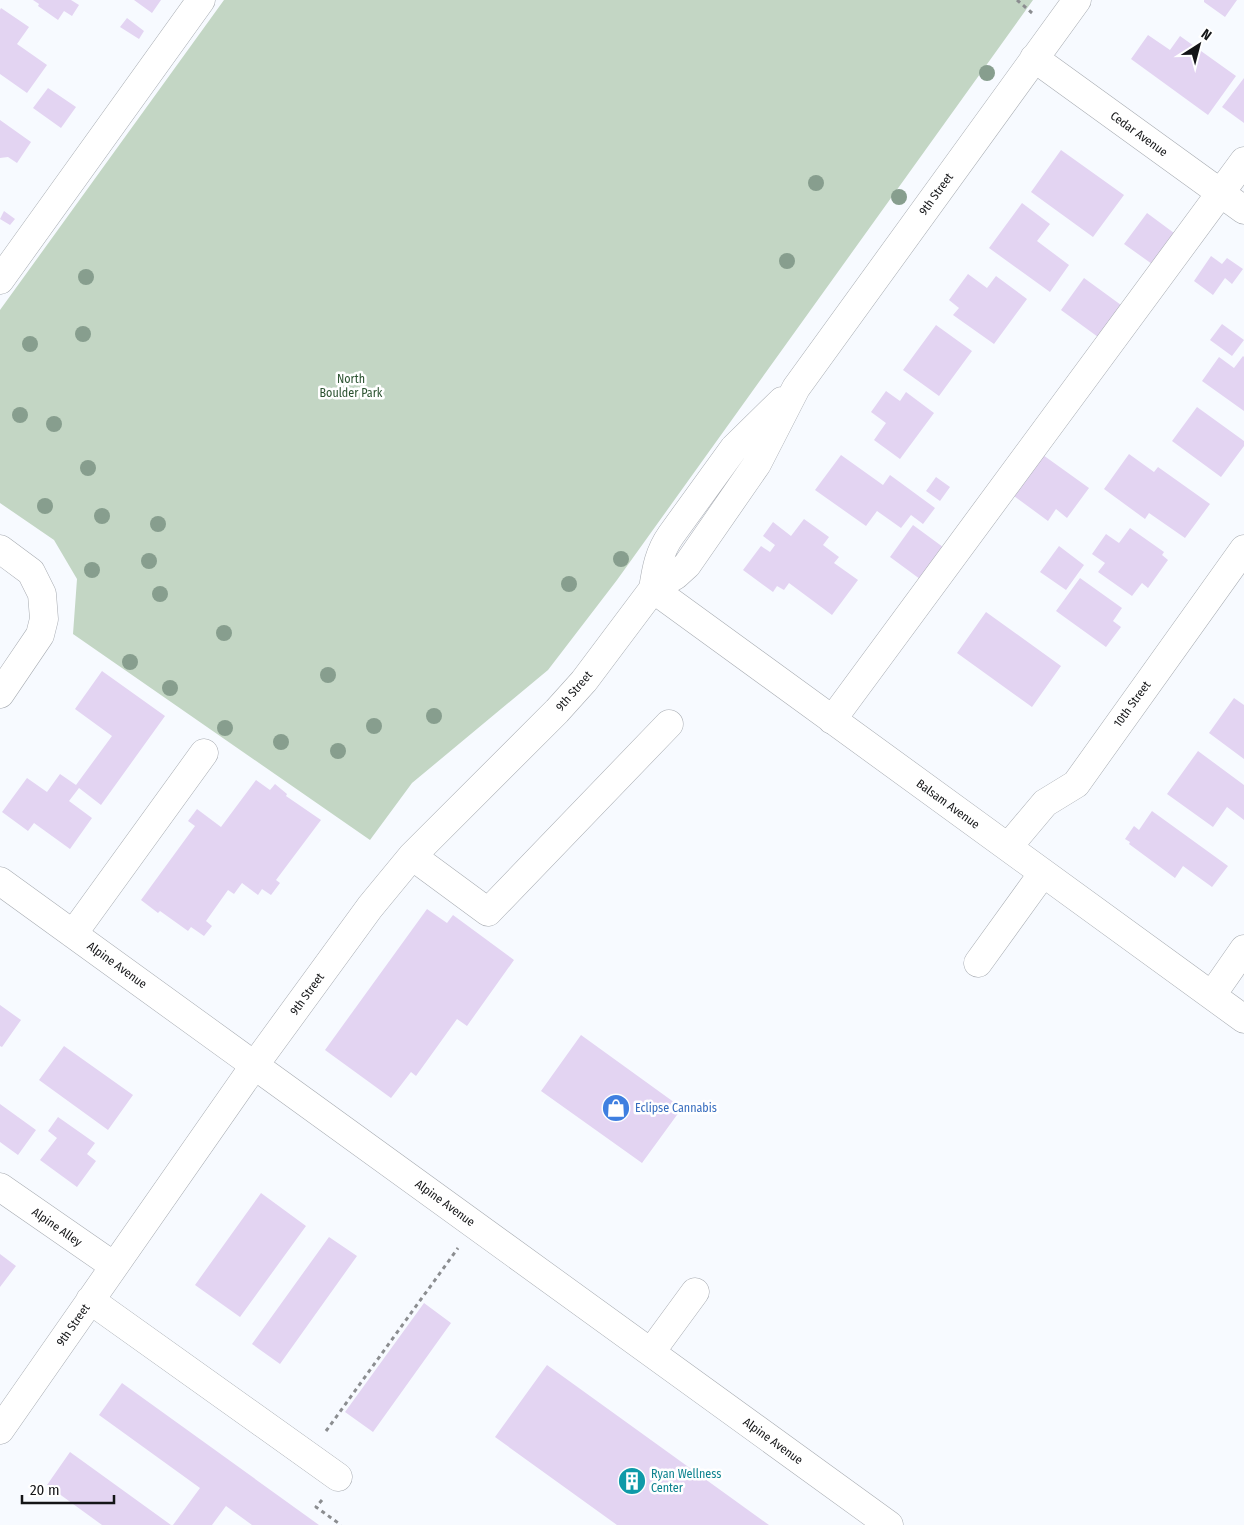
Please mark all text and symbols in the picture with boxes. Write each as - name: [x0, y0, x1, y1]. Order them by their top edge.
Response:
- north arrow: [1174, 20, 1224, 70]
- text: N: [1198, 26, 1215, 44]
- street label: Cedar Avenue: [1108, 109, 1170, 159]
- street label: 9th Street: [916, 170, 956, 218]
- park label: North Boulder Park: [320, 372, 383, 400]
- street label: 9th Street: [553, 668, 595, 714]
- street label: 10th Street: [1111, 678, 1153, 730]
- street label: Balsam Avenue: [914, 776, 982, 832]
- street label: Alpine Avenue: [85, 939, 149, 991]
- street label: 9th Street: [287, 970, 327, 1018]
- shop icon: Eclipse Cannabis: [601, 1093, 631, 1123]
- place label: Eclipse Cannabis: [635, 1101, 717, 1115]
- street label: Alpine Avenue: [413, 1177, 477, 1229]
- street label: Alpine Alley: [29, 1205, 85, 1250]
- street label: 9th Street: [53, 1301, 93, 1349]
- street label: Alpine Avenue: [741, 1415, 805, 1467]
- building icon: Ryan Wellness Center: [617, 1466, 647, 1496]
- place label: Ryan Wellness Center: [651, 1467, 721, 1495]
- scale bar: [22, 1472, 115, 1504]
- text: 20 m: [30, 1481, 60, 1499]

